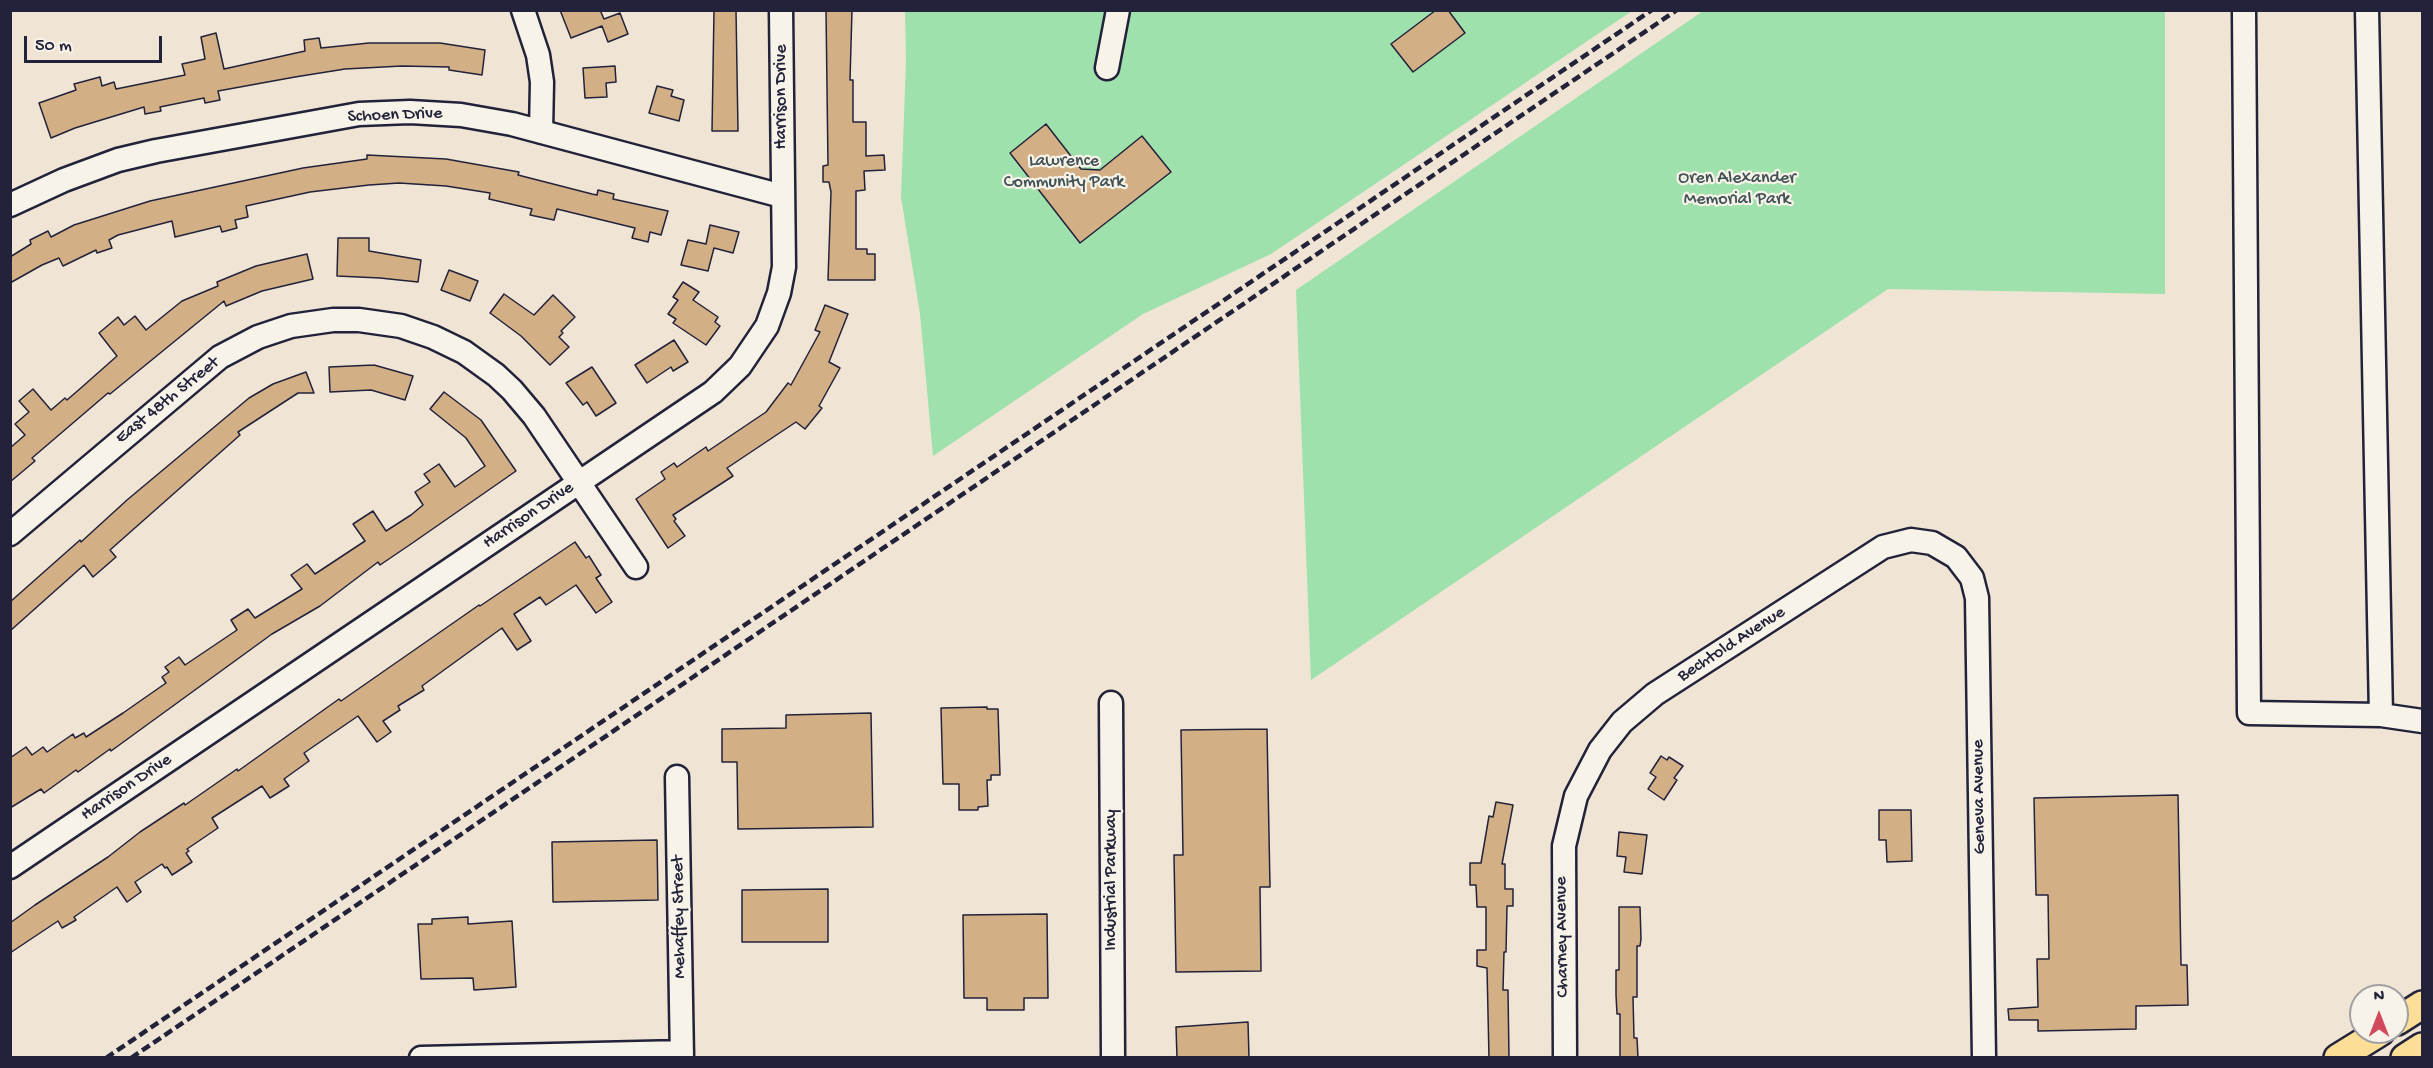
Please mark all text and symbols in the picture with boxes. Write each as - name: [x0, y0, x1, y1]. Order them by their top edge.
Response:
- scale bar: [27, 24, 165, 62]
- text: 50 m: [35, 36, 72, 57]
- street label: Harrison Drive: [771, 45, 793, 149]
- street label: Schoen Drive: [347, 104, 443, 128]
- park label: Lawrence Community Park: [1004, 151, 1124, 194]
- park label: Oren Alexander Memorial Park: [1678, 168, 1796, 210]
- street label: East 48th Street: [112, 353, 224, 449]
- street label: Harrison Drive: [479, 478, 579, 554]
- street label: Bechtold Avenue: [1674, 602, 1790, 688]
- street label: Geneva Avenue: [1968, 739, 1992, 855]
- street label: Harrison Drive: [77, 750, 177, 826]
- street label: Industrial Parkway: [1101, 809, 1123, 951]
- street label: Mehaffey Street: [668, 855, 692, 979]
- street label: Charney Avenue: [1551, 876, 1575, 998]
- north arrow: [2349, 984, 2409, 1044]
- text: N: [2374, 988, 2384, 1007]

